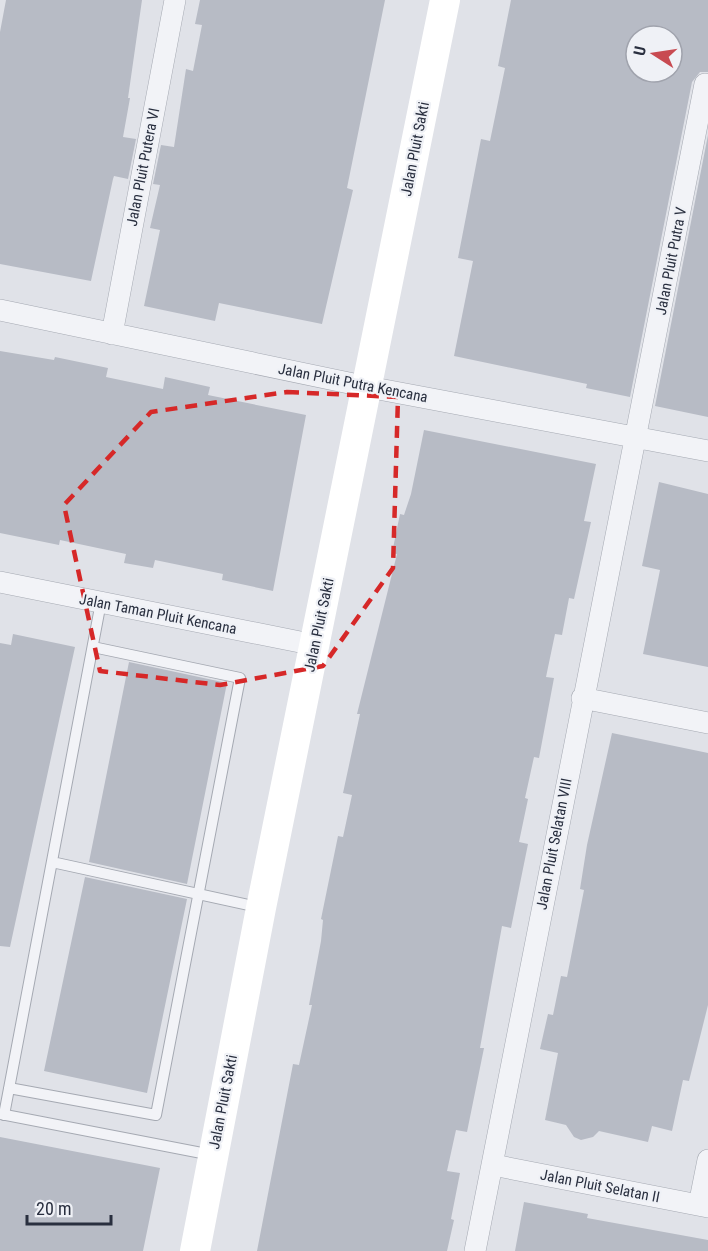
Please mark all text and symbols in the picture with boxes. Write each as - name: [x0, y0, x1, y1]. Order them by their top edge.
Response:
- north arrow: [624, 24, 684, 84]
- text: U: [630, 45, 650, 57]
- street label: Jalan Pluit Sakti: [397, 100, 433, 198]
- street label: Jalan Pluit Putera VI: [123, 106, 163, 228]
- street label: Jalan Pluit Putra V: [652, 205, 690, 316]
- street label: Jalan Pluit Putra Kencana: [277, 360, 429, 406]
- street label: Jalan Pluit Sakti: [300, 576, 338, 674]
- street label: Jalan Taman Pluit Kencana: [78, 590, 238, 638]
- street label: Jalan Pluit Selatan VIII: [532, 777, 576, 911]
- street label: Jalan Pluit Sakti: [205, 1053, 241, 1151]
- street label: Jalan Pluit Selatan II: [539, 1166, 661, 1206]
- scale bar: [27, 1188, 111, 1226]
- text: 20 m: [36, 1198, 71, 1219]

